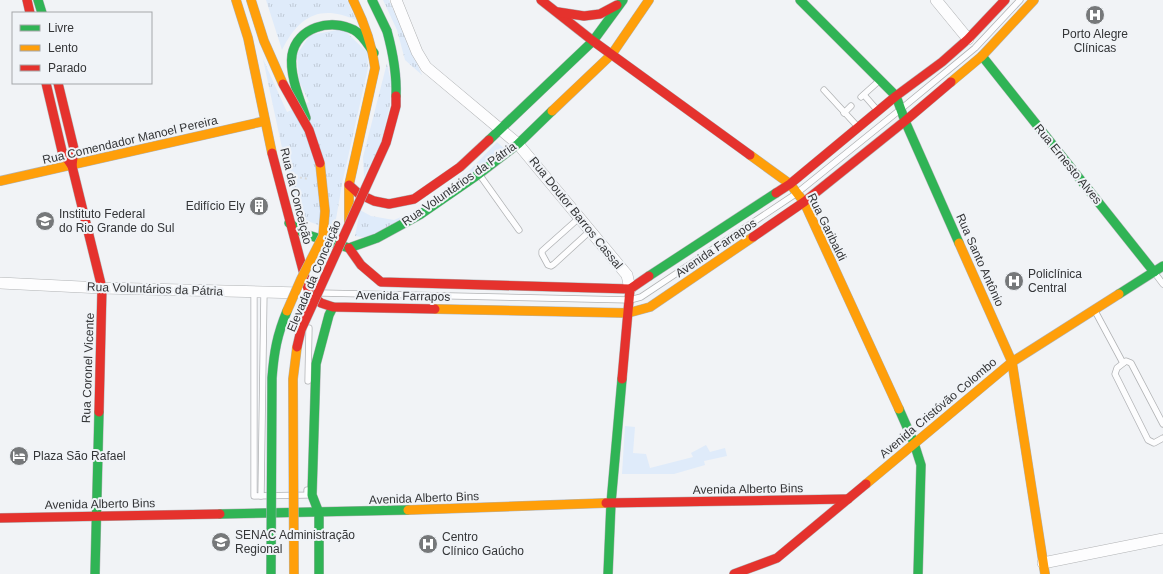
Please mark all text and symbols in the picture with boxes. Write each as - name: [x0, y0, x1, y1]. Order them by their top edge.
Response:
- hospital icon: Porto Alegre Clínicas: [1084, 4, 1106, 26]
- legend: [12, 12, 152, 84]
- text: Livre: [48, 21, 74, 35]
- place label: Porto Alegre Clínicas: [1062, 27, 1128, 55]
- text: Lento: [48, 41, 78, 55]
- text: Parado: [48, 61, 87, 75]
- street label: Rua Comendador Manoel Pereira: [41, 113, 219, 167]
- street label: Rua Ernesto Alves: [1031, 121, 1105, 207]
- street label: Rua Voluntários da Pátria: [399, 139, 519, 229]
- street label: Rua da Conceição: [277, 146, 315, 246]
- street label: Rua Doutor Barros Cassal: [526, 154, 626, 272]
- street label: Rua Garibaldi: [805, 191, 849, 263]
- building icon: Edifício Ely: [248, 195, 270, 217]
- place label: Edifício Ely: [186, 199, 245, 213]
- place label: Instituto Federal do Rio Grande do Sul: [59, 207, 174, 235]
- school or university icon: Instituto Federal do Rio Grande do Sul: [34, 210, 56, 232]
- street label: Rua Santo Antônio: [953, 211, 1007, 309]
- street label: Avenida Farrapos: [673, 216, 759, 280]
- street label: Elevada da Conceição: [284, 218, 344, 334]
- place label: Policlínica Central: [1028, 267, 1082, 295]
- hospital icon: Policlínica Central: [1003, 270, 1025, 292]
- street label: Rua Voluntários da Pátria: [87, 280, 224, 298]
- street label: Avenida Farrapos: [356, 288, 450, 304]
- street label: Rua Coronel Vicente: [79, 312, 97, 423]
- street label: Avenida Cristóvão Colombo: [877, 355, 1000, 461]
- hotel icon: Plaza São Rafael: [8, 445, 30, 467]
- place label: Plaza São Rafael: [33, 449, 126, 463]
- street label: Avenida Alberto Bins: [693, 481, 803, 497]
- street label: Avenida Alberto Bins: [369, 489, 479, 507]
- street label: Avenida Alberto Bins: [45, 496, 155, 512]
- place label: SENAC Administração Regional: [235, 528, 355, 556]
- place label: Centro Clínico Gaúcho: [442, 530, 524, 558]
- school or university icon: SENAC Administração Regional: [210, 531, 232, 553]
- hospital icon: Centro Clínico Gaúcho: [417, 533, 439, 555]

